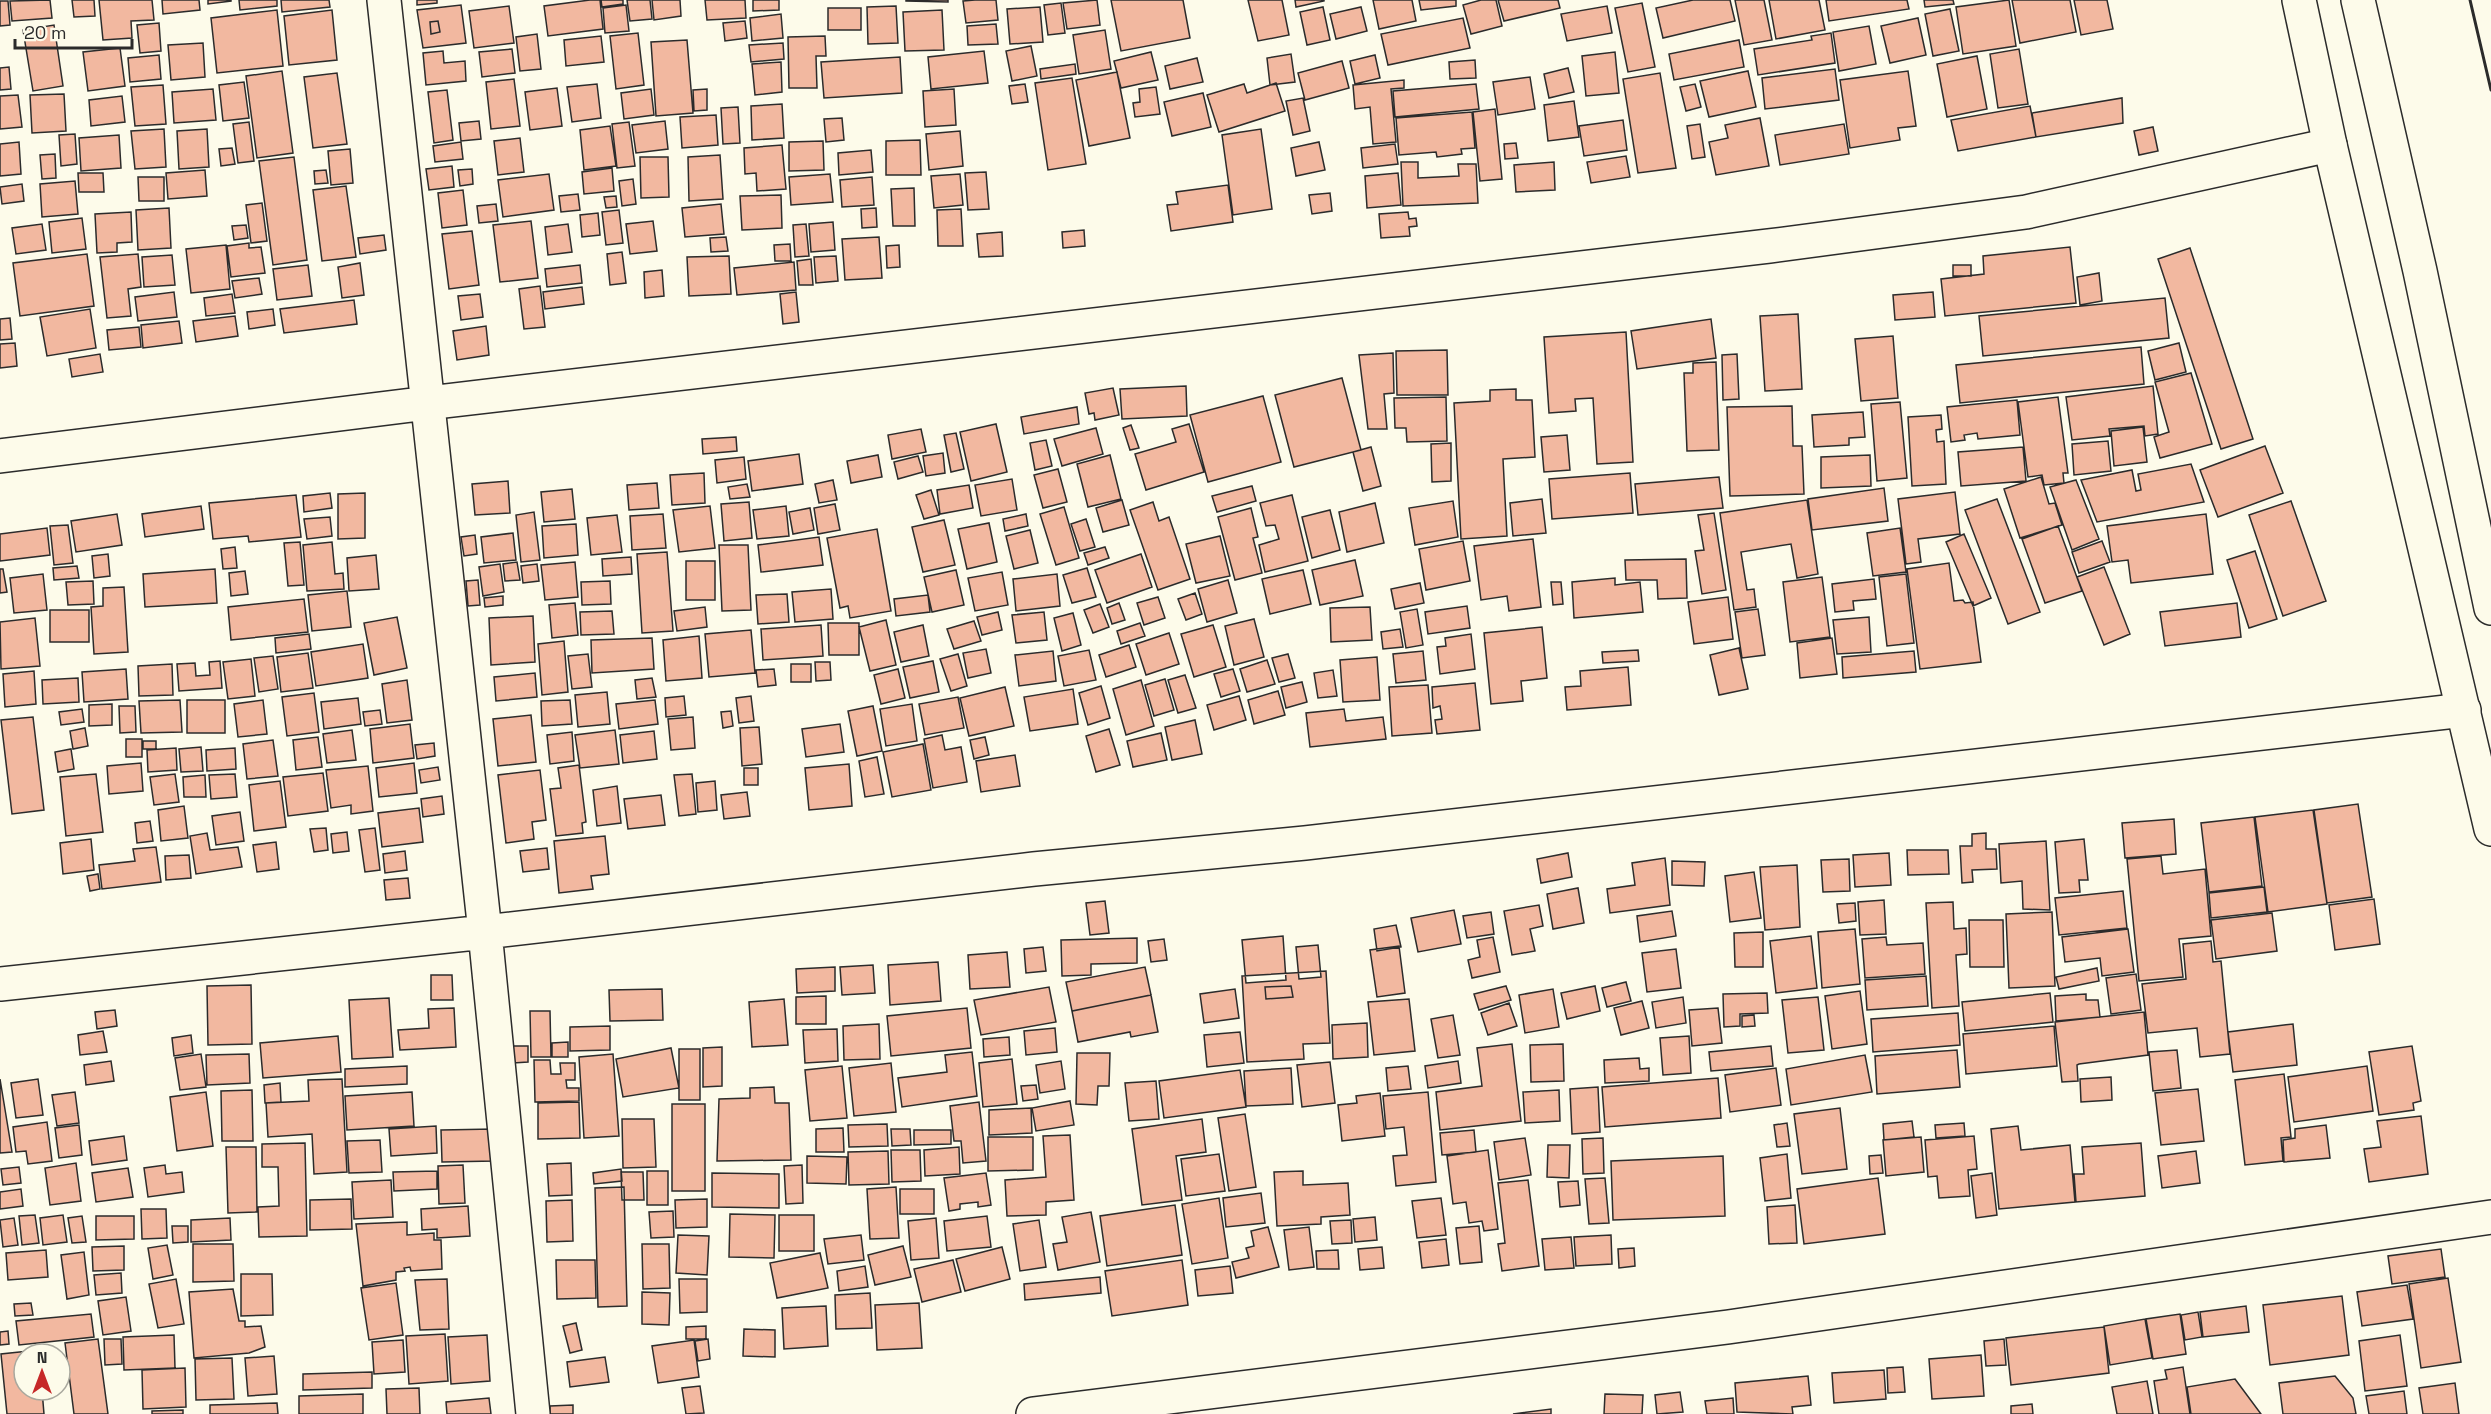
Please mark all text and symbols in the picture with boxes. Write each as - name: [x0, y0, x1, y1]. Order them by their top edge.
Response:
- scale bar: [15, 12, 132, 50]
- text: 20 m: [24, 21, 67, 44]
- north arrow: [12, 1342, 72, 1402]
- text: N: [37, 1347, 47, 1368]

